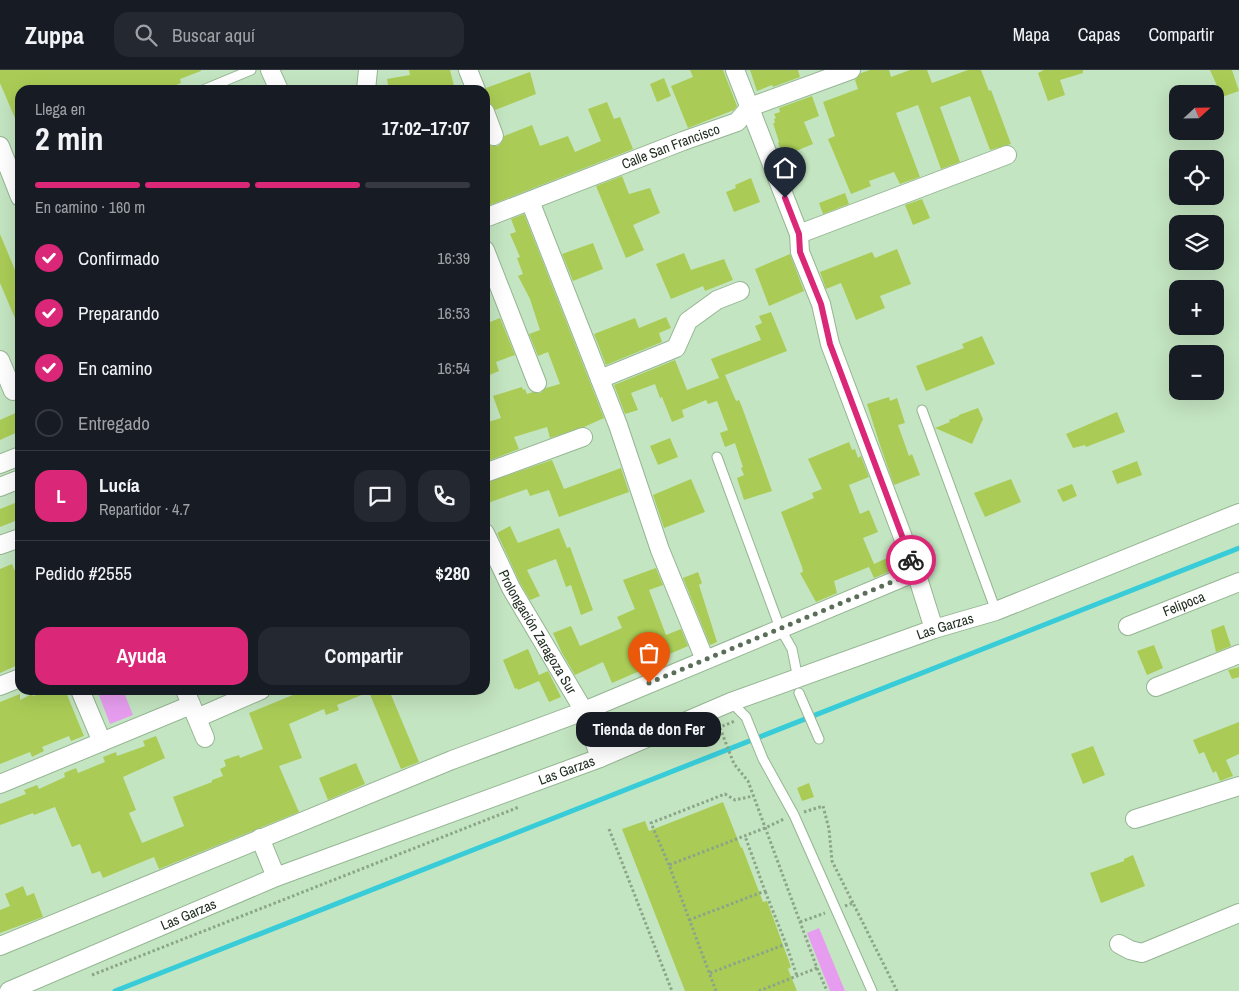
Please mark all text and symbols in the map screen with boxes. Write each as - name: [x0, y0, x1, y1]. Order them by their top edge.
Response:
- search box: [114, 12, 464, 57]
- text: Zuppa: [25, 19, 84, 51]
- icon: search: [132, 21, 160, 49]
- text: Buscar aquí: [172, 22, 255, 48]
- text: Mapa: [1013, 22, 1050, 47]
- text: Capas: [1078, 22, 1120, 47]
- text: Compartir: [1148, 22, 1214, 47]
- north arrow: [1169, 85, 1224, 140]
- map controls: [1169, 85, 1224, 400]
- text: Llega en: [35, 98, 85, 120]
- text: 17:02–17:07: [382, 115, 470, 141]
- text: 2 min: [35, 117, 104, 160]
- street label: Calle San Francisco: [619, 120, 722, 173]
- pin: [764, 147, 806, 198]
- button: locate: [1169, 150, 1224, 205]
- icon: home: [771, 154, 799, 182]
- text: En camino · 160 m: [35, 196, 145, 218]
- button: layers: [1169, 215, 1224, 270]
- icon: check: [35, 244, 63, 272]
- text: Confirmado: [78, 245, 159, 271]
- text: 16:39: [437, 247, 470, 269]
- button: +: [1169, 280, 1224, 335]
- icon: check: [35, 299, 63, 327]
- text: Preparando: [78, 300, 159, 326]
- text: 16:53: [437, 302, 470, 324]
- button: −: [1169, 345, 1224, 400]
- icon: check: [35, 354, 63, 382]
- text: En camino: [78, 355, 152, 381]
- text: 16:54: [437, 357, 470, 379]
- text: Entregado: [78, 410, 150, 436]
- button: chat: [354, 470, 406, 522]
- button: phone: [418, 470, 470, 522]
- text: Lucía: [99, 472, 140, 498]
- text: L: [56, 483, 66, 509]
- text: Repartidor · 4.7: [99, 498, 190, 520]
- courier: [886, 535, 936, 585]
- icon: bike: [897, 546, 925, 574]
- text: Pedido #2555: [35, 560, 132, 586]
- text: $280: [435, 560, 470, 586]
- street label: Prolongación Zaragoza Sur: [495, 567, 581, 697]
- street label: Felipoca: [1160, 587, 1208, 620]
- street label: Las Garzas: [914, 609, 976, 644]
- button: Ayuda: [35, 627, 248, 685]
- button: Compartir: [258, 627, 470, 685]
- pin: [628, 632, 670, 683]
- icon: bag: [635, 639, 663, 667]
- callout: Tienda de don Fer: [576, 713, 722, 748]
- text: Tienda de don Fer: [592, 718, 705, 740]
- street label: Las Garzas: [536, 752, 598, 789]
- street label: Las Garzas: [158, 895, 219, 934]

